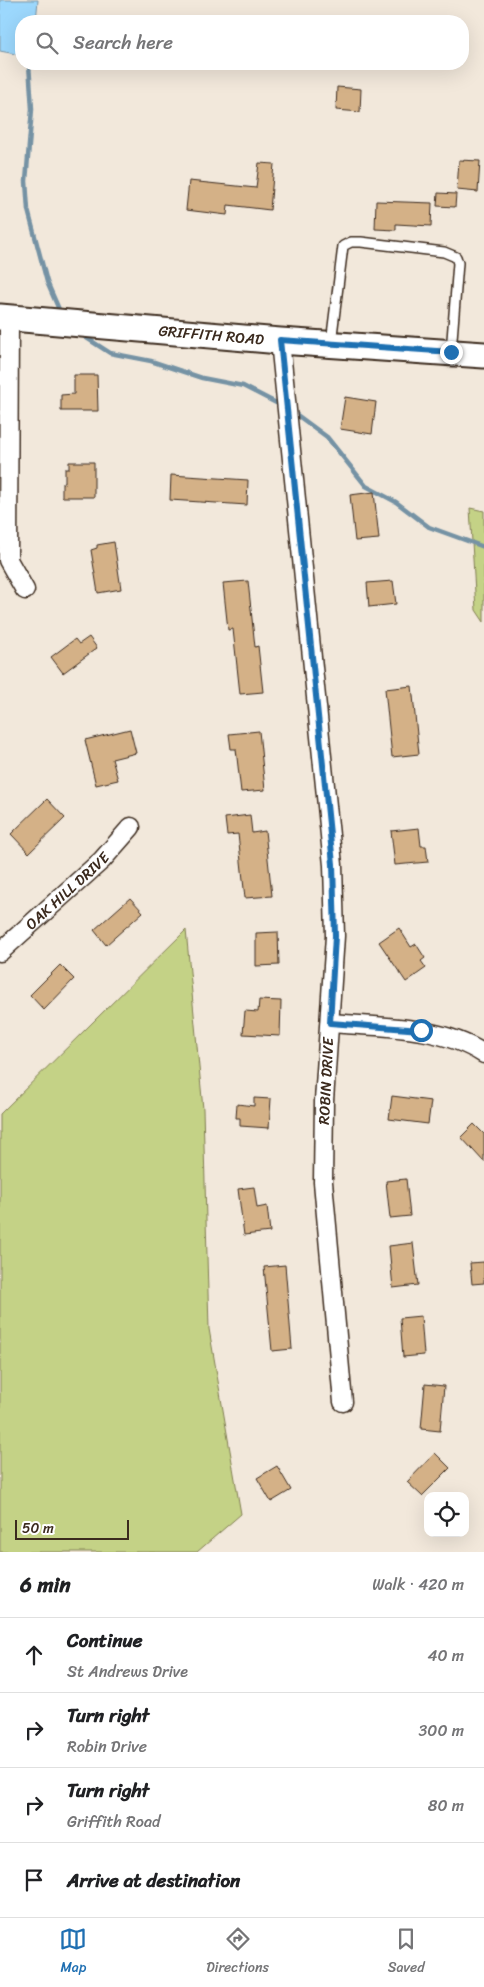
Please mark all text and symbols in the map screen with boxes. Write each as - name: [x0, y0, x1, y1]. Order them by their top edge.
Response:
- search box: [15, 15, 469, 70]
- text: Search here: [73, 26, 173, 59]
- icon: search: [33, 29, 61, 57]
- street label: GRIFFITH ROAD: [158, 318, 265, 353]
- route end: [440, 341, 463, 364]
- street label: OAK HILL DRIVE: [19, 845, 117, 936]
- route start: [410, 1019, 433, 1042]
- street label: ROBIN DRIVE: [311, 1035, 341, 1125]
- map controls: [424, 1492, 469, 1537]
- button: locate: [424, 1492, 469, 1537]
- text: 50 m: [22, 1516, 54, 1541]
- scale bar: [15, 1517, 129, 1540]
- text: 6 min: [20, 1566, 71, 1604]
- text: Walk · 420 m: [372, 1570, 464, 1599]
- text: Continue: [67, 1624, 143, 1657]
- icon: ahead: [20, 1641, 48, 1669]
- text: 40 m: [427, 1641, 464, 1670]
- text: St Andrews Drive: [67, 1657, 188, 1686]
- text: Turn right: [67, 1699, 149, 1732]
- icon: right: [20, 1716, 48, 1744]
- text: 300 m: [419, 1716, 464, 1745]
- text: Robin Drive: [67, 1732, 147, 1761]
- text: Turn right: [67, 1774, 149, 1807]
- icon: right: [20, 1791, 48, 1819]
- text: 80 m: [428, 1791, 464, 1820]
- text: Griffith Road: [67, 1807, 160, 1836]
- text: Arrive at destination: [67, 1864, 240, 1897]
- icon: arrive: [20, 1866, 48, 1894]
- tab: Map: [59, 1925, 87, 1980]
- tab: Directions: [206, 1925, 269, 1980]
- tab: Saved: [388, 1925, 425, 1980]

